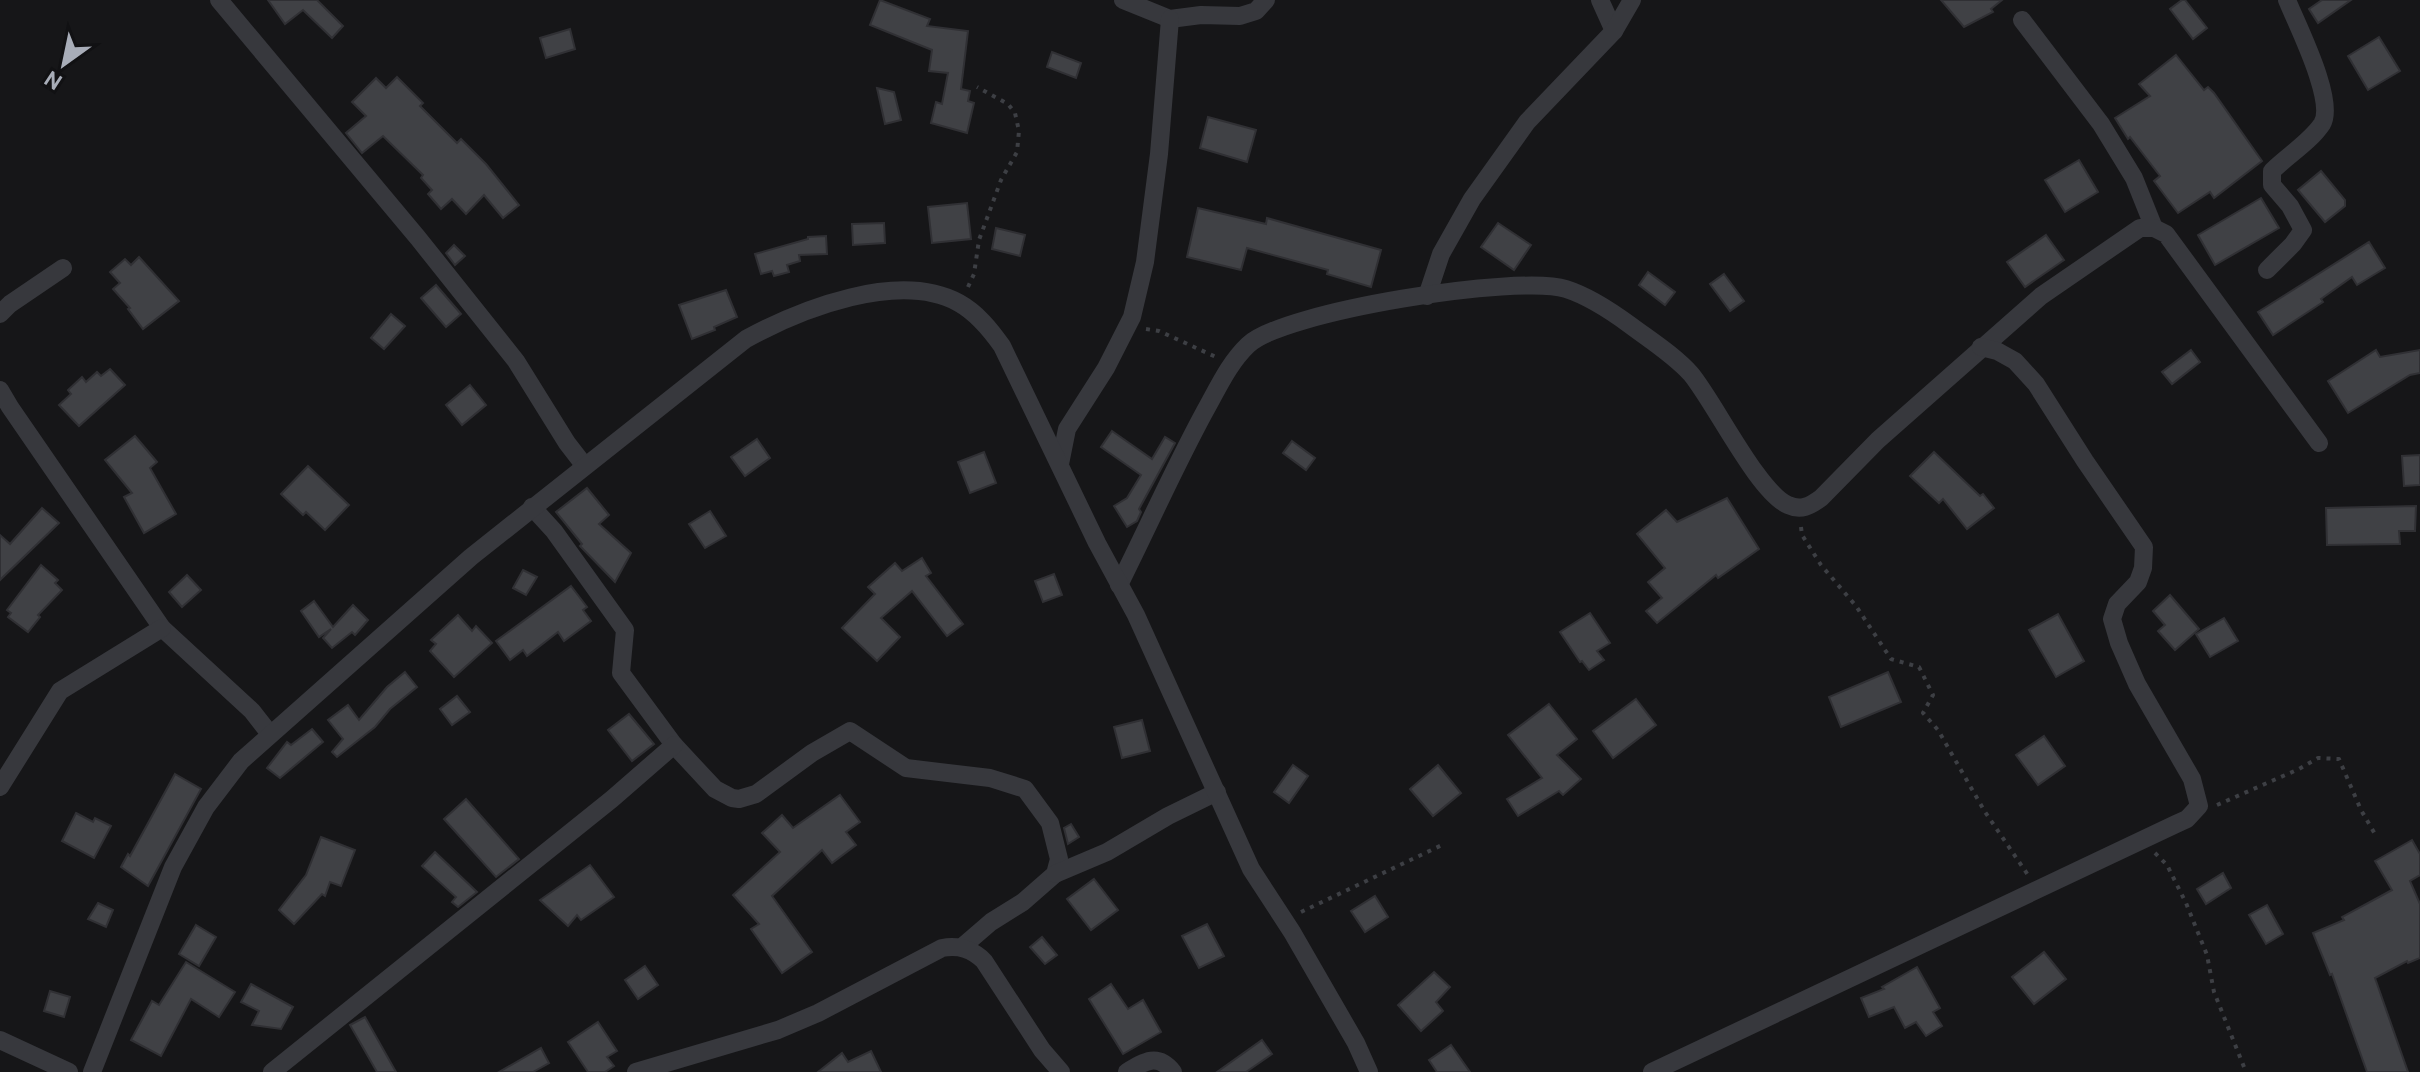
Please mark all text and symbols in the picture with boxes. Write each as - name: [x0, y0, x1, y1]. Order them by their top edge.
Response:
- north arrow: [24, 24, 104, 104]
- text: N: [40, 63, 68, 94]

